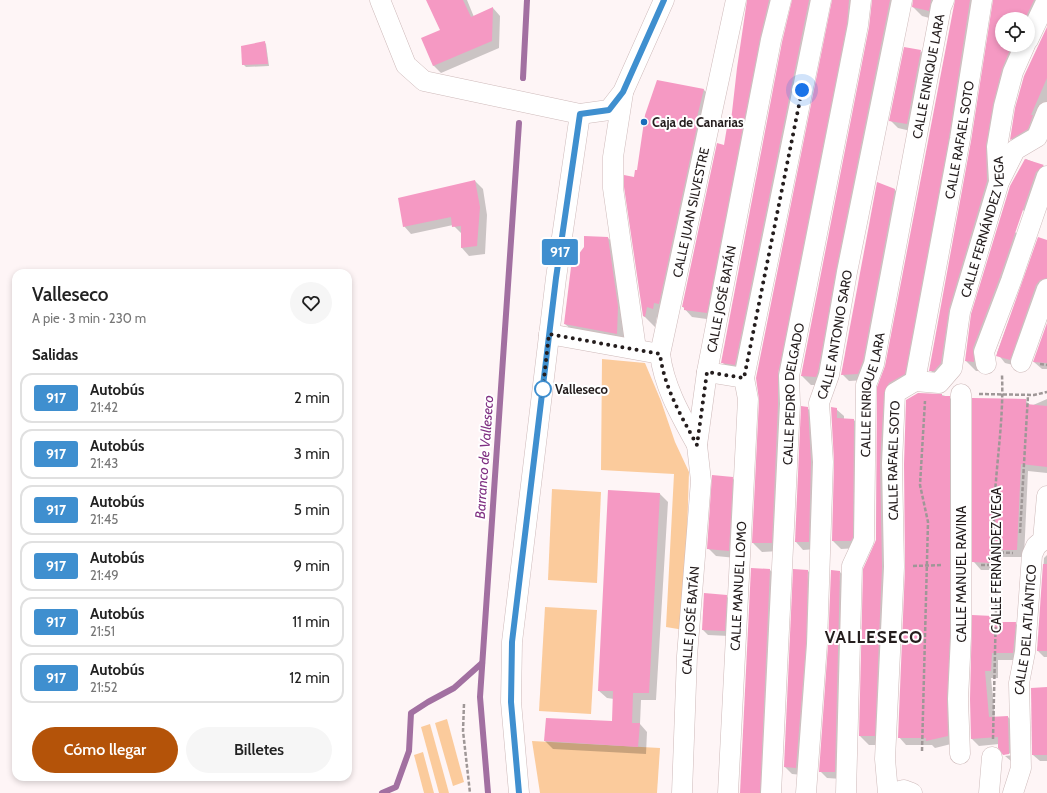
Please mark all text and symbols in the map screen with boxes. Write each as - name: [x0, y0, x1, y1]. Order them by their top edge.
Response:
- street label: CALLE ENRIQUE LARA: [908, 12, 948, 140]
- map controls: [995, 12, 1035, 52]
- button: locate: [995, 12, 1035, 52]
- street label: CALLE RAFAEL SOTO: [941, 79, 977, 200]
- your location: [792, 80, 812, 100]
- place label: Caja de Canarias: [652, 114, 744, 130]
- marker: Caja de Canarias: [639, 117, 649, 127]
- street label: CALLE JUAN SILVESTRE: [669, 146, 712, 279]
- street label: CALLE FERNÁNDEZ VEGA: [957, 156, 1007, 299]
- line badge: 917: [537, 239, 583, 265]
- text: 917: [550, 243, 570, 261]
- street label: CALLE JOSÉ BATÁN: [703, 244, 739, 354]
- street label: CALLE ANTONIO SARO: [813, 269, 855, 402]
- button: heart: [290, 282, 332, 324]
- text: Valleseco: [32, 283, 109, 306]
- text: A pie · 3 min · 230 m: [32, 310, 146, 326]
- street label: CALLE PEDRO DELGADO: [779, 321, 807, 465]
- street label: CALLE ENRIQUE LARA: [857, 331, 888, 457]
- text: Salidas: [32, 346, 78, 364]
- marker: Valleseco: [534, 380, 552, 398]
- text: Autobús: [90, 381, 144, 399]
- place label: Valleseco: [555, 381, 609, 397]
- text: 917: [46, 389, 66, 407]
- text: 2 min: [294, 389, 330, 407]
- water label: Barranco de Valleseco: [471, 394, 497, 520]
- text: 21:42: [90, 399, 118, 415]
- street label: CALLE RAFAEL SOTO: [884, 400, 903, 520]
- text: Autobús: [90, 437, 144, 455]
- text: 917: [46, 445, 66, 463]
- text: 3 min: [294, 445, 330, 463]
- text: 21:43: [90, 455, 118, 471]
- street label: CALLE FERNÁNDEZ VEGA: [987, 487, 1004, 633]
- text: Autobús: [90, 493, 144, 511]
- text: 917: [46, 501, 66, 519]
- text: 5 min: [294, 501, 330, 519]
- street label: CALLE MANUEL RAVINA: [953, 506, 969, 643]
- text: 21:45: [90, 511, 118, 527]
- street label: CALLE MANUEL LOMO: [727, 521, 749, 651]
- text: Autobús: [90, 549, 144, 567]
- text: 917: [46, 557, 66, 575]
- text: 9 min: [293, 557, 330, 575]
- street label: CALLE DEL ATLÁNTICO: [1010, 564, 1039, 695]
- street label: CALLE JOSÉ BATÁN: [678, 565, 702, 675]
- text: 21:49: [90, 567, 119, 583]
- text: Autobús: [90, 605, 144, 623]
- text: 917: [46, 613, 66, 631]
- text: 11 min: [292, 613, 330, 631]
- text: 21:51: [90, 623, 115, 639]
- district label: VALLESECO: [825, 627, 923, 647]
- text: Autobús: [90, 661, 144, 679]
- text: 917: [46, 669, 66, 687]
- text: 12 min: [289, 669, 330, 687]
- text: 21:52: [90, 679, 118, 695]
- button: Cómo llegar: [32, 727, 178, 773]
- button: Billetes: [186, 727, 332, 773]

